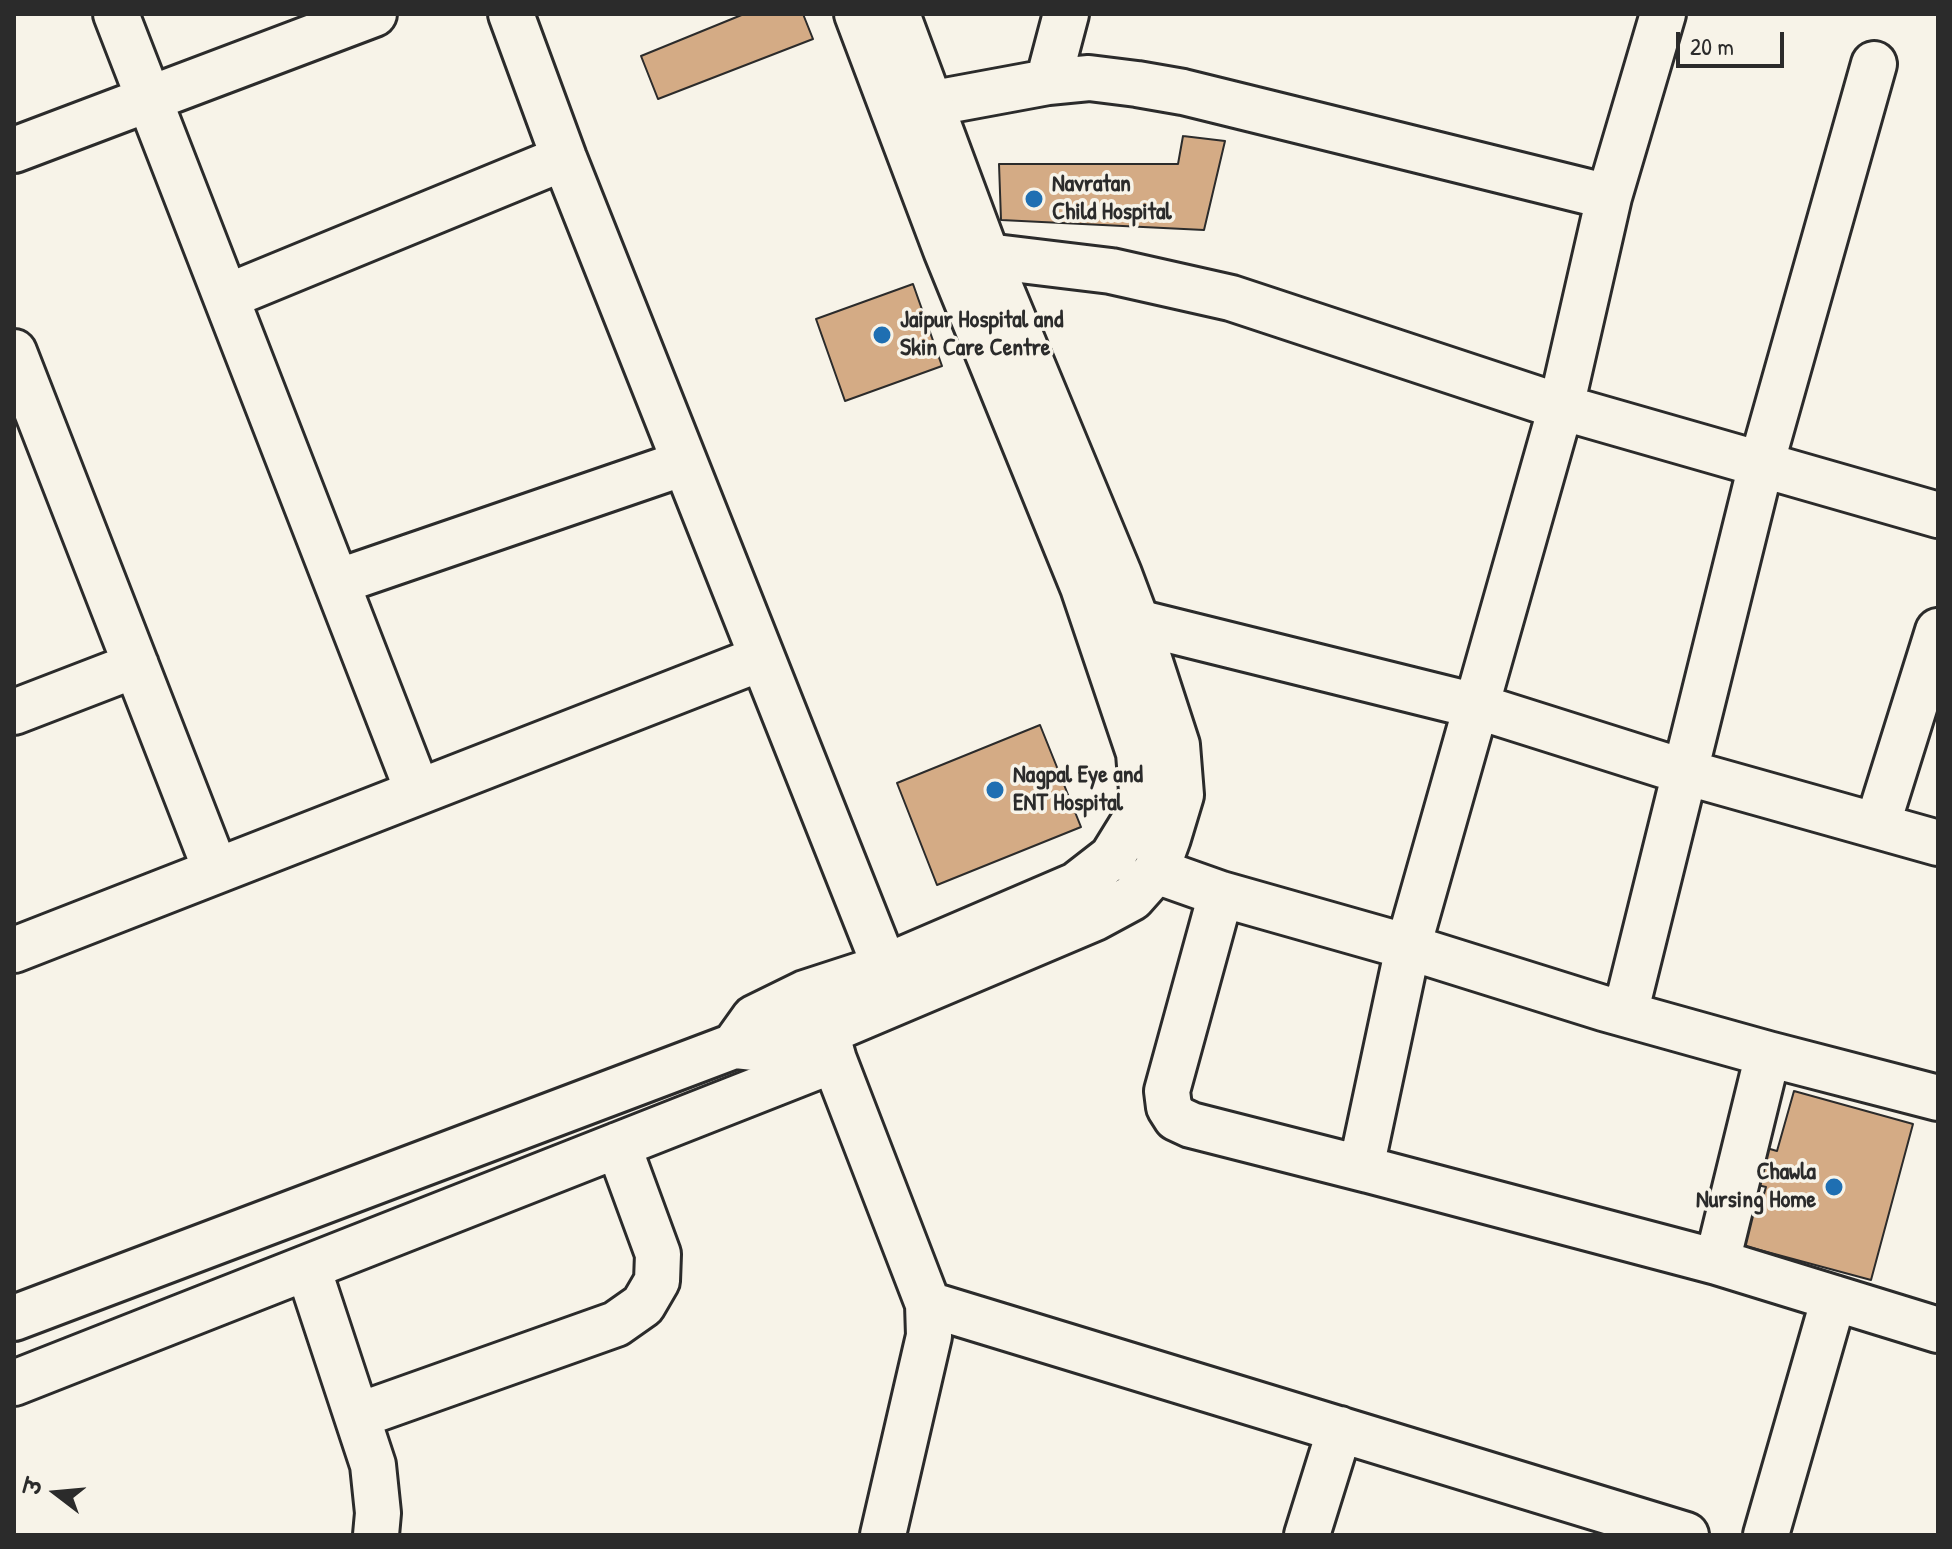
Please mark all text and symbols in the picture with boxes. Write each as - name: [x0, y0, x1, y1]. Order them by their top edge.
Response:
- scale bar: [1680, 16, 1788, 66]
- text: 20 m: [1690, 30, 1734, 62]
- place label: Navratan Child Hospital: [1052, 171, 1172, 227]
- marker: Navratan Child Hospital: [1023, 188, 1045, 210]
- place label: Jaipur Hospital and Skin Care Centre: [900, 307, 1063, 363]
- marker: Jaipur Hospital and Skin Care Centre: [871, 324, 893, 346]
- place label: Nagpal Eye and ENT Hospital: [1013, 762, 1143, 818]
- marker: Nagpal Eye and ENT Hospital: [984, 779, 1006, 801]
- place label: Chawla Nursing Home: [1696, 1159, 1816, 1215]
- marker: Chawla Nursing Home: [1823, 1176, 1845, 1198]
- north arrow: [16, 1453, 96, 1533]
- text: उ: [16, 1475, 49, 1498]

